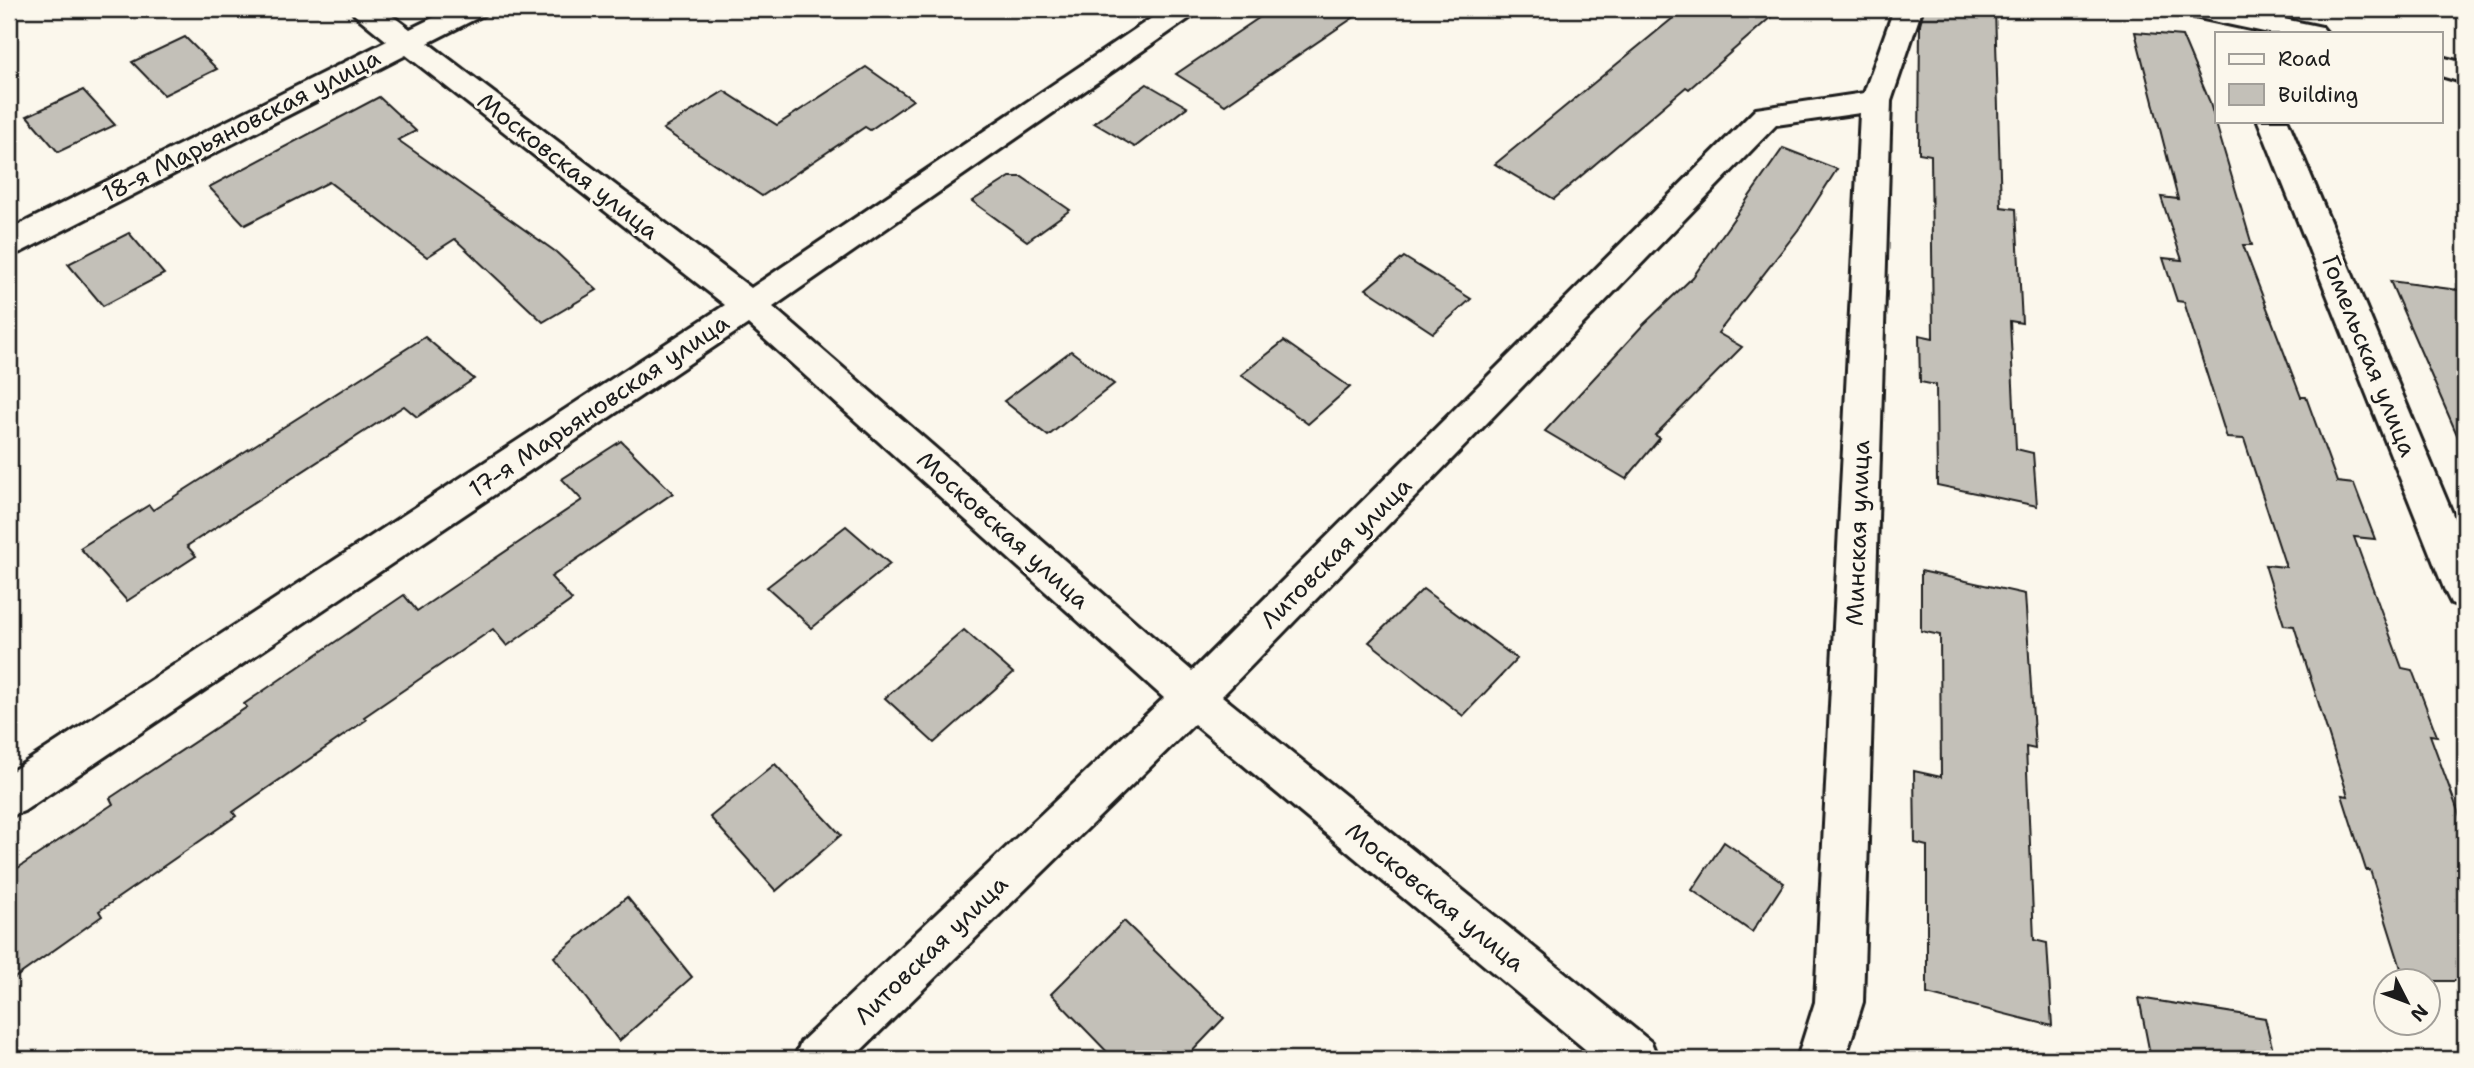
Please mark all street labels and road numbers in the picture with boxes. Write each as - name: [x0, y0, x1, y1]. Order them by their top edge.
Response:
- street label: 18-я Марьяновская улица: [96, 42, 386, 210]
- street label: Московская улица: [471, 85, 665, 247]
- street label: Гомельская улица: [2314, 251, 2424, 461]
- street label: 17-я Марьяновская улица: [463, 307, 735, 505]
- street label: Минская улица: [1839, 440, 1877, 626]
- street label: Московская улица: [910, 444, 1096, 616]
- street label: Литовская улица: [1253, 470, 1419, 636]
- street label: Московская улица: [1339, 815, 1531, 979]
- street label: Литовская улица: [847, 868, 1015, 1032]

